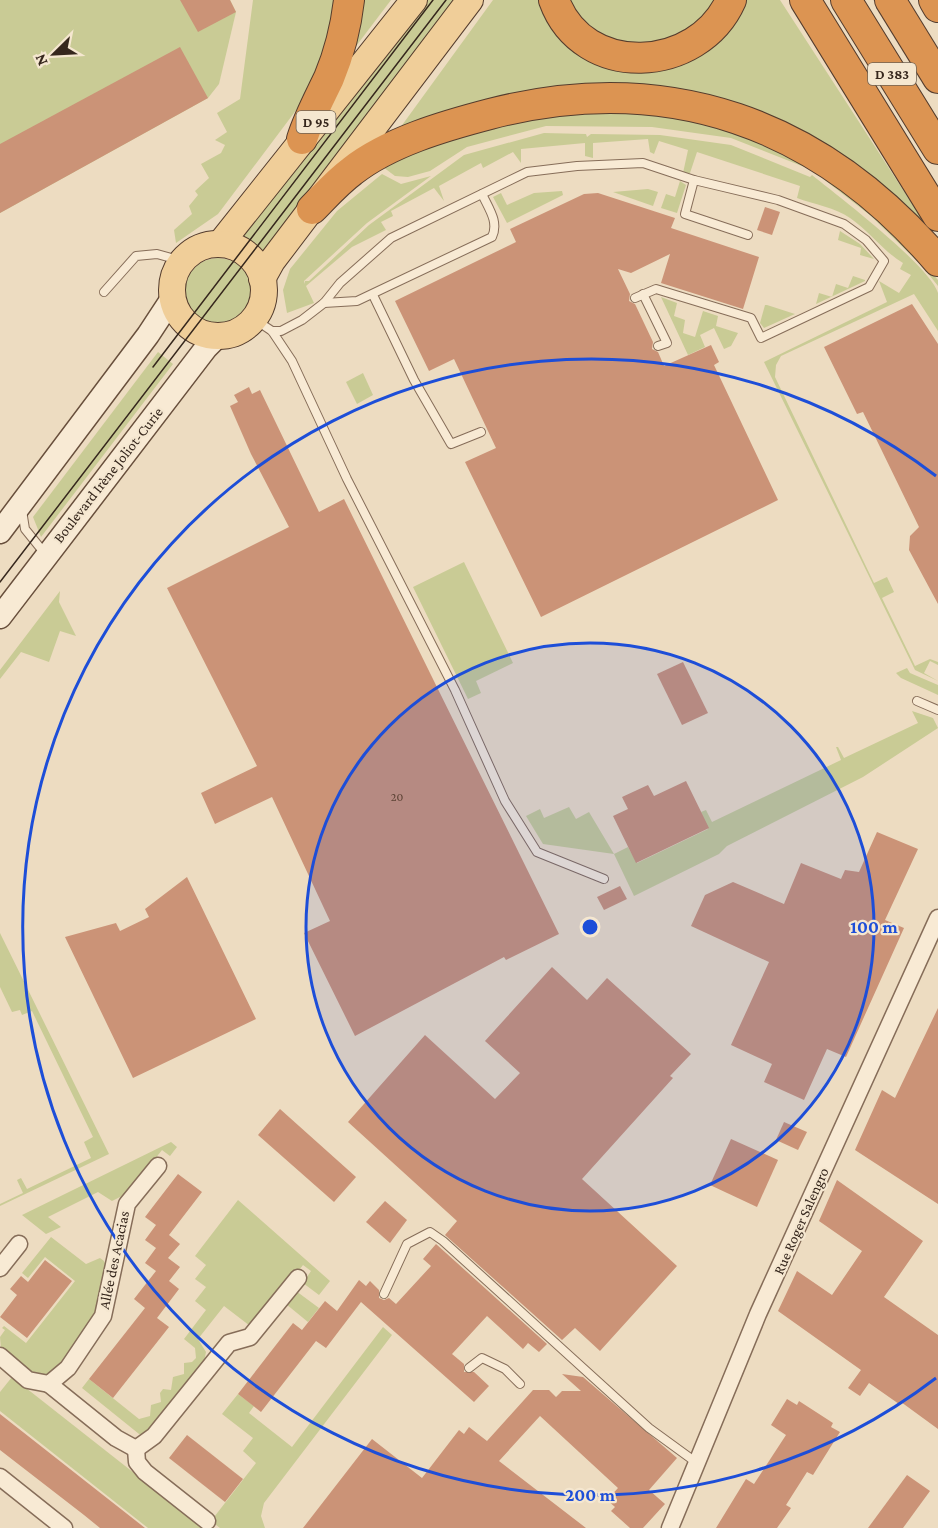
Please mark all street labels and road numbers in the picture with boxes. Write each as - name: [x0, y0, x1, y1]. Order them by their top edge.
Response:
- road number: D 383: [868, 63, 916, 85]
- road number: D 95: [296, 111, 336, 133]
- street label: Boulevard Irène Joliot-Curie: [50, 404, 167, 546]
- street label: Rue Roger Salengro: [770, 1165, 833, 1277]
- street label: Allée des Acacias: [96, 1209, 132, 1311]

